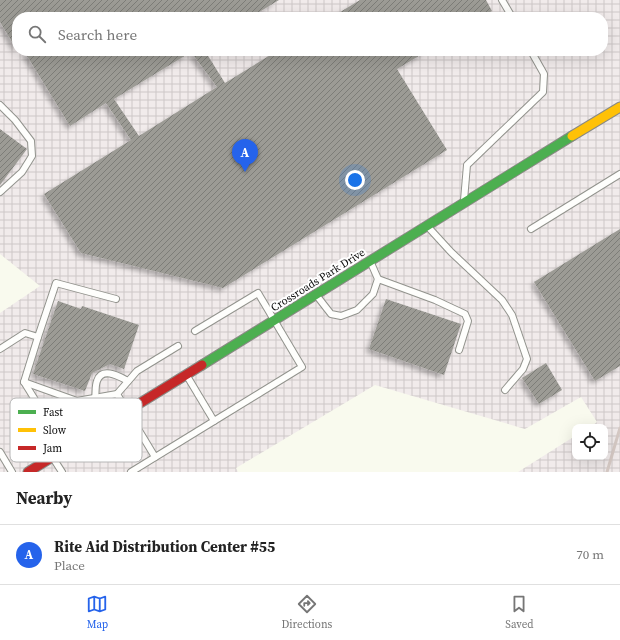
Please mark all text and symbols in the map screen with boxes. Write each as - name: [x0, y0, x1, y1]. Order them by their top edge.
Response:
- search box: [12, 12, 608, 56]
- icon: search: [26, 23, 48, 45]
- text: Search here: [58, 24, 137, 45]
- pin: A: [232, 139, 258, 172]
- your location: [345, 170, 365, 190]
- street label: Crossroads Park Drive: [268, 245, 368, 315]
- legend: [10, 398, 142, 462]
- text: Fast: [43, 405, 63, 420]
- text: Slow: [43, 423, 67, 438]
- map controls: [572, 424, 608, 460]
- button: locate: [572, 424, 608, 460]
- text: Jam: [42, 441, 62, 456]
- text: Nearby: [16, 486, 72, 510]
- text: Rite Aid Distribution Center #55: [54, 536, 275, 557]
- text: A: [25, 546, 33, 563]
- text: 70 m: [576, 546, 604, 563]
- text: Place: [54, 557, 85, 574]
- tab: Map: [86, 593, 108, 632]
- tab: Directions: [281, 593, 332, 632]
- tab: Saved: [505, 593, 534, 632]

